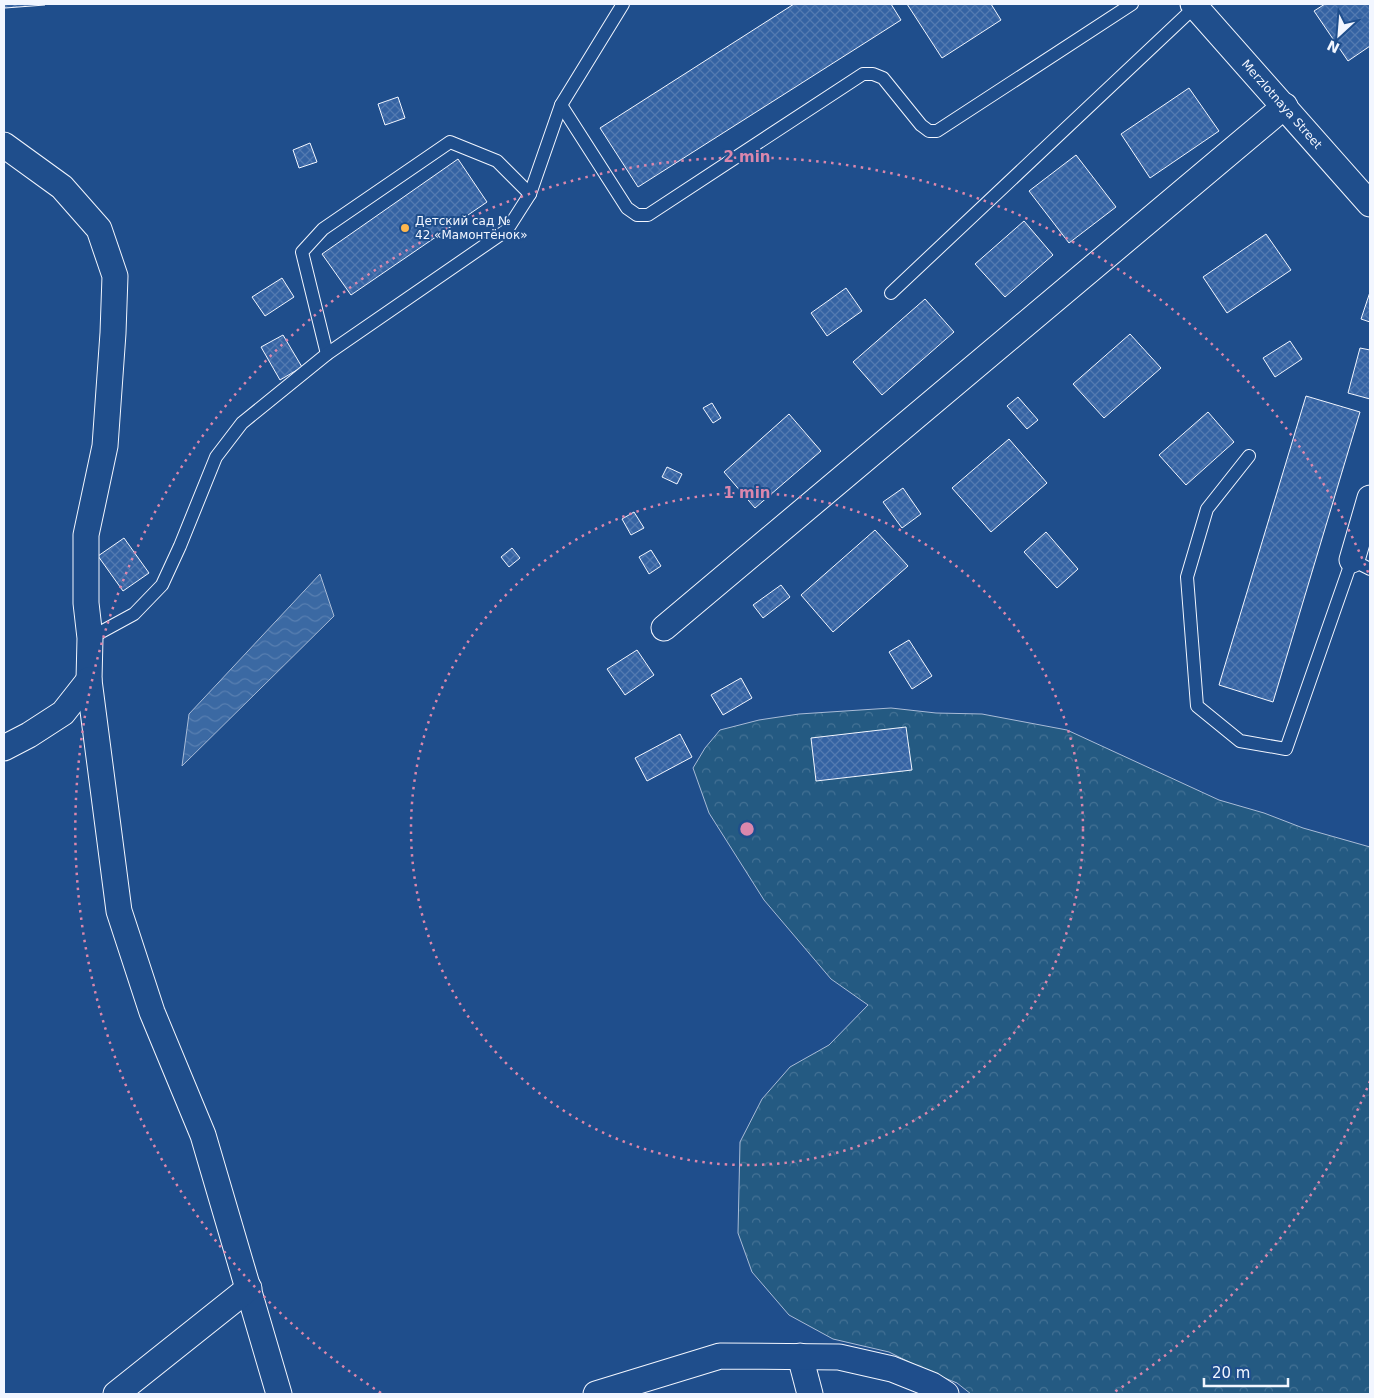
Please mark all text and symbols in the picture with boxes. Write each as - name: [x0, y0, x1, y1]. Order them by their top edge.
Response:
- north arrow: [1314, 10, 1364, 60]
- text: N: [1325, 37, 1342, 56]
- street label: Merzlotnaya Street: [1239, 57, 1325, 152]
- text: 2 min: [723, 148, 771, 166]
- place label: Детский сад № 42 «Мамонтёнок»: [415, 214, 528, 242]
- marker: Детский сад № 42 «Мамонтёнок»: [399, 222, 411, 234]
- text: 1 min: [723, 484, 771, 502]
- centre of rings: [738, 820, 756, 838]
- scale bar: [1204, 1356, 1288, 1388]
- text: 20 m: [1212, 1364, 1250, 1382]

